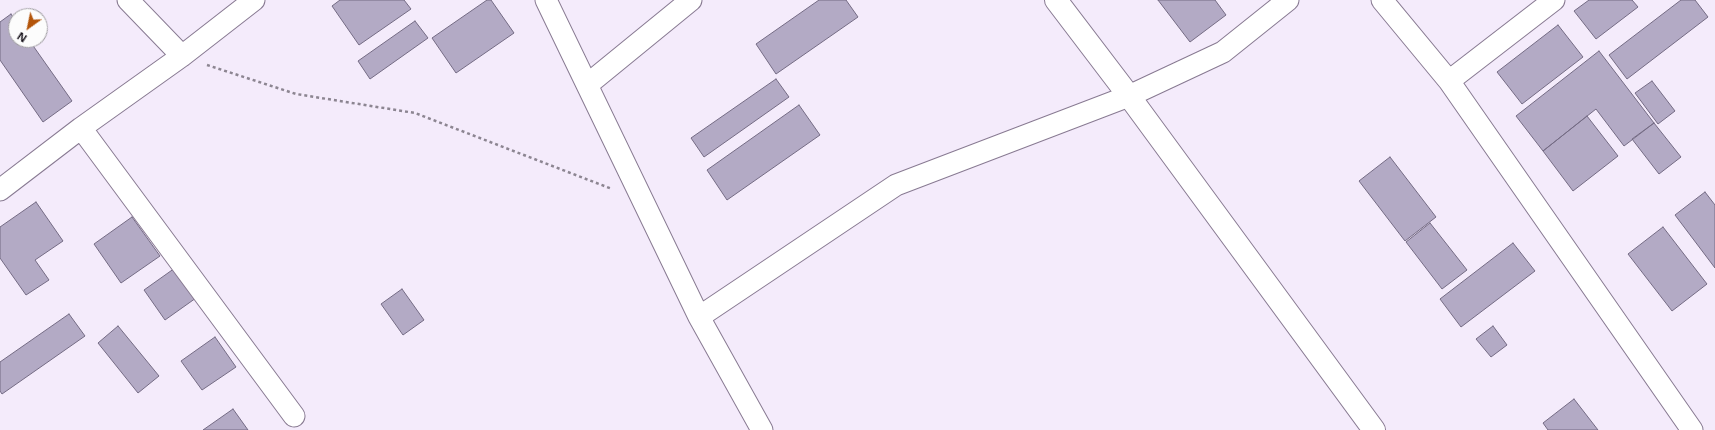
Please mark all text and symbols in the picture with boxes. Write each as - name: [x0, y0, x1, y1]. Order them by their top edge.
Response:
- north arrow: [8, 8, 48, 48]
- text: N: [14, 29, 30, 46]

